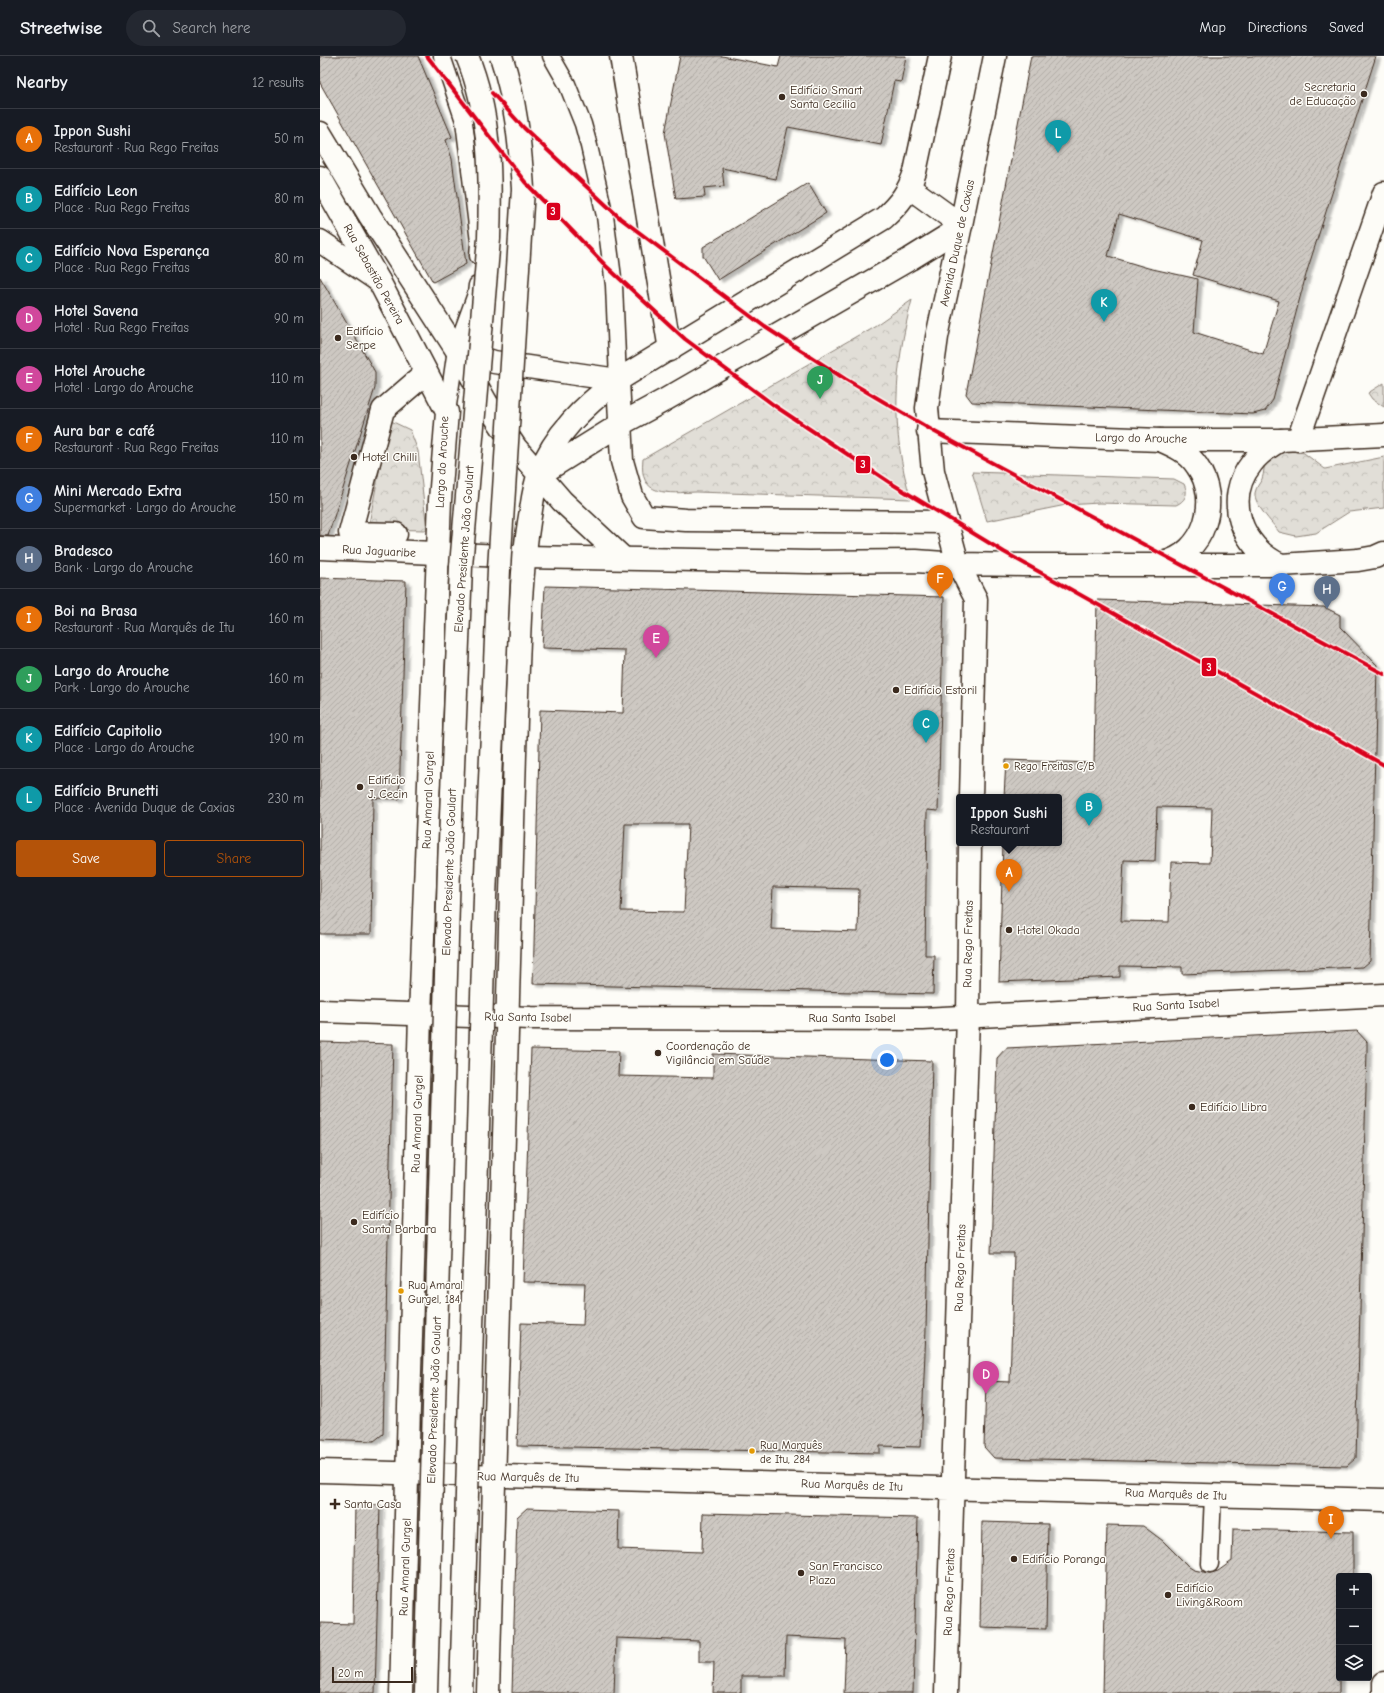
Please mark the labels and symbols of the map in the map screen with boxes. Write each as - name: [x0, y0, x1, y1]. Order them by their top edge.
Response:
- place label: Secretaria de Educação: [1290, 80, 1356, 108]
- place label: Edifício Smart Santa Cecilia: [790, 83, 863, 111]
- marker: Secretaria de Educação: [1359, 89, 1369, 99]
- marker: Edifício Smart Santa Cecilia: [777, 92, 787, 102]
- pin: L: [1045, 120, 1071, 153]
- street label: Avenida Duque de Caxias: [937, 178, 977, 308]
- line badge: 3: [546, 202, 561, 221]
- text: 3: [550, 205, 556, 218]
- street label: Rua Sebastião Pereira: [341, 221, 407, 327]
- pin: K: [1091, 289, 1117, 322]
- place label: Edifício Serpe: [346, 324, 383, 352]
- marker: Edifício Serpe: [333, 333, 343, 343]
- pin: J: [807, 366, 833, 399]
- street label: Largo do Arouche: [433, 416, 451, 508]
- street label: Largo do Arouche: [1095, 430, 1187, 446]
- place label: Hotel Chilli: [362, 450, 417, 464]
- marker: Hotel Chilli: [349, 452, 359, 462]
- line badge: 3: [855, 455, 871, 474]
- text: 3: [860, 458, 866, 471]
- street label: Elevado Presidente João Goulart: [451, 465, 477, 633]
- street label: Rua Jaguaribe: [342, 542, 416, 560]
- pin: F: [927, 565, 953, 598]
- pin: G: [1269, 573, 1295, 606]
- pin: H: [1314, 576, 1340, 609]
- pin: E: [643, 625, 669, 658]
- line badge: 3: [1201, 657, 1217, 677]
- text: 3: [1206, 661, 1212, 674]
- place label: Edifício Estoril: [904, 683, 977, 697]
- marker: Edifício Estoril: [891, 685, 901, 695]
- pin: C: [913, 710, 939, 743]
- street label: Rua Amaral Gurgel: [419, 751, 437, 849]
- place label: Rego Freitas C/B: [1014, 760, 1095, 773]
- marker: Rego Freitas C/B: [1001, 761, 1011, 771]
- place label: Edifício J. Cecin: [368, 773, 408, 801]
- marker: Edifício J. Cecin: [355, 782, 365, 792]
- street label: Elevado Presidente João Goulart: [439, 788, 459, 956]
- pin: B: [1076, 793, 1102, 826]
- pin: A: [996, 859, 1022, 892]
- street label: Rua Rego Freitas: [960, 900, 976, 988]
- place label: Hotel Okada: [1017, 923, 1080, 937]
- marker: Hotel Okada: [1004, 925, 1014, 935]
- street label: Rua Santa Isabel: [1132, 996, 1220, 1014]
- street label: Rua Santa Isabel: [484, 1009, 572, 1025]
- street label: Rua Santa Isabel: [808, 1011, 896, 1025]
- place label: Coordenação de Vigilância em Saúde: [666, 1039, 770, 1067]
- marker: Coordenação de Vigilância em Saúde: [653, 1048, 663, 1058]
- your location: [877, 1050, 897, 1070]
- street label: Rua Amaral Gurgel: [408, 1075, 426, 1173]
- place label: Edifício Libra: [1200, 1100, 1267, 1114]
- marker: Edifício Libra: [1187, 1102, 1197, 1112]
- place label: Edifício Santa Barbara: [362, 1208, 436, 1236]
- marker: Edifício Santa Barbara: [349, 1217, 359, 1227]
- street label: Rua Rego Freitas: [951, 1224, 969, 1312]
- place label: Rua Amaral Gurgel, 184: [408, 1279, 463, 1306]
- marker: Rua Amaral Gurgel, 184: [396, 1286, 406, 1296]
- street label: Elevado Presidente João Goulart: [424, 1316, 444, 1484]
- pin: D: [973, 1361, 999, 1394]
- place label: Rua Marquês de Itu, 284: [760, 1439, 822, 1466]
- marker: Rua Marquês de Itu, 284: [747, 1446, 757, 1456]
- street label: Rua Marquês de Itu: [477, 1469, 579, 1485]
- street label: Rua Marquês de Itu: [801, 1476, 903, 1494]
- street label: Rua Marquês de Itu: [1125, 1485, 1227, 1503]
- place label: Santa Casa: [344, 1497, 401, 1511]
- marker: Santa Casa: [329, 1498, 341, 1510]
- pin: I: [1318, 1506, 1344, 1539]
- street label: Rua Amaral Gurgel: [396, 1518, 414, 1616]
- street label: Rua Rego Freitas: [940, 1548, 958, 1636]
- place label: Edifício Poranga: [1022, 1552, 1106, 1566]
- marker: Edifício Poranga: [1009, 1554, 1019, 1564]
- place label: San Francisco Plaza: [809, 1559, 882, 1587]
- marker: San Francisco Plaza: [796, 1568, 806, 1578]
- place label: Edifício Living&Room: [1176, 1581, 1243, 1609]
- marker: Edifício Living&Room: [1163, 1590, 1173, 1600]
- scale bar: [332, 1665, 413, 1684]

